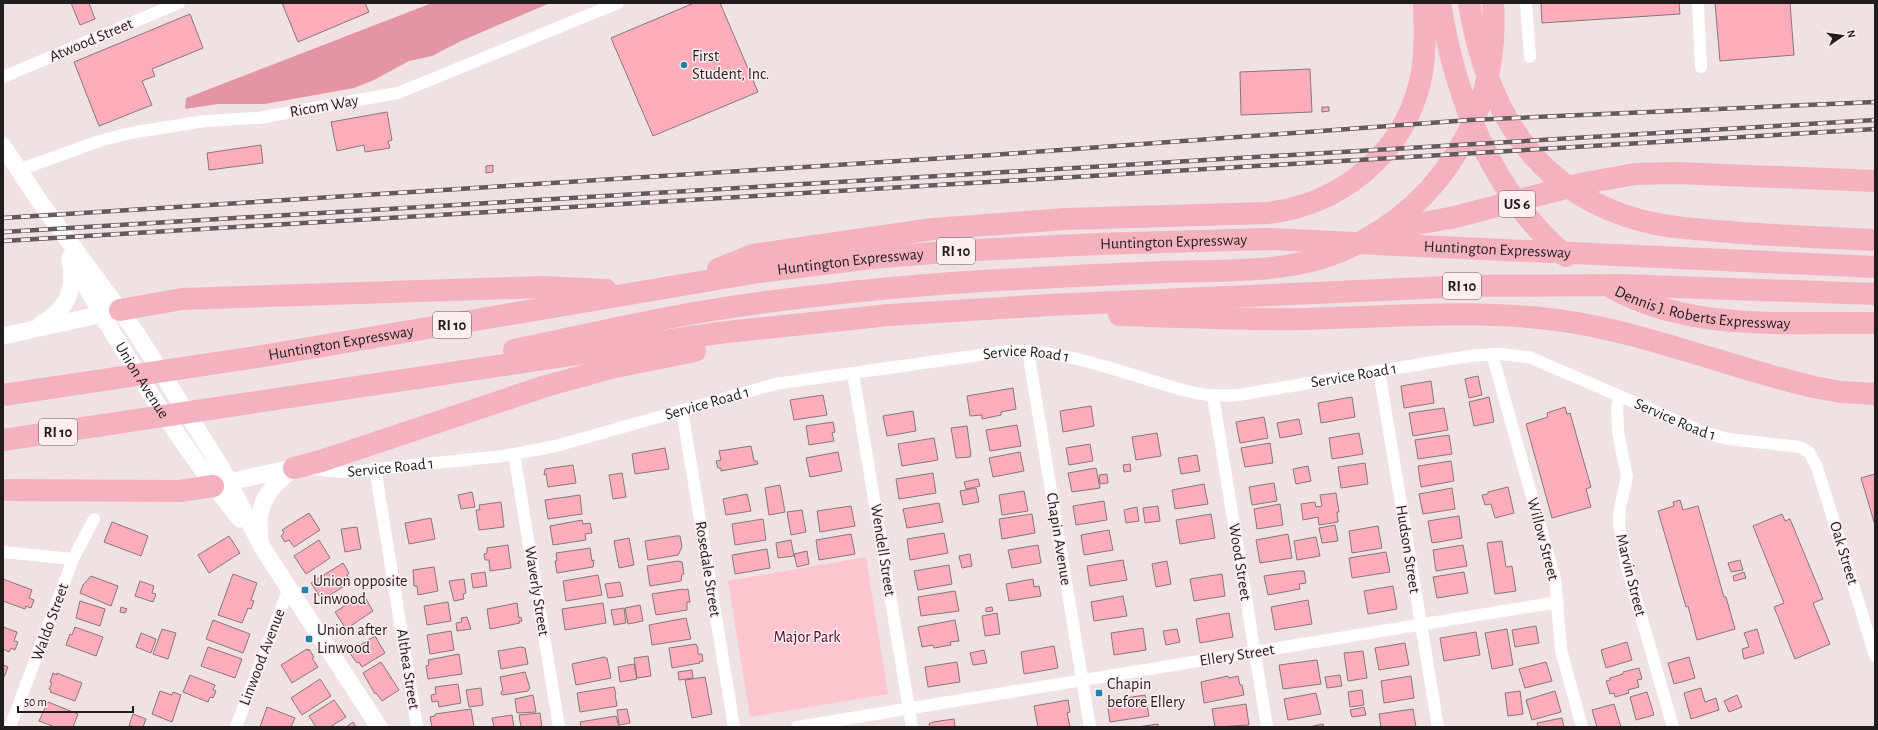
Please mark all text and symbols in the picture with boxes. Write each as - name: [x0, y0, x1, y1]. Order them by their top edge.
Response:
- street label: Atwood Street: [47, 15, 135, 65]
- north arrow: [1822, 16, 1862, 56]
- text: N: [1845, 29, 1857, 39]
- place label: First Student, Inc.: [692, 48, 769, 82]
- marker: First Student, Inc.: [679, 60, 689, 70]
- street label: Ricom Way: [288, 92, 360, 121]
- road number: US 6: [1499, 191, 1535, 217]
- street label: Huntington Expressway: [1100, 232, 1248, 252]
- road number: RI 10: [937, 238, 975, 264]
- street label: Huntington Expressway: [1423, 238, 1571, 262]
- street label: Huntington Expressway: [776, 246, 925, 278]
- road number: RI 10: [1443, 273, 1481, 299]
- street label: Dennis J. Roberts Expressway: [1612, 283, 1791, 332]
- road number: RI 10: [433, 312, 471, 338]
- street label: Huntington Expressway: [267, 323, 415, 363]
- street label: Union Avenue: [112, 339, 172, 421]
- street label: Service Road 1: [982, 343, 1071, 365]
- street label: Service Road 1: [1310, 360, 1398, 391]
- street label: Service Road 1: [663, 384, 751, 423]
- street label: Service Road 1: [1632, 395, 1718, 443]
- road number: RI 10: [39, 419, 77, 445]
- street label: Service Road 1: [347, 455, 435, 480]
- street label: Chapin Avenue: [1044, 492, 1074, 586]
- street label: Willow Street: [1524, 496, 1562, 582]
- street label: Wendell Street: [868, 503, 898, 597]
- street label: Hudson Street: [1393, 504, 1423, 594]
- street label: Rosedale Street: [693, 520, 723, 618]
- street label: Oak Street: [1827, 520, 1861, 586]
- street label: Wood Street: [1226, 522, 1254, 602]
- street label: Marvin Street: [1613, 532, 1649, 618]
- street label: Waverly Street: [521, 545, 552, 637]
- place label: Union opposite Linwood: [313, 573, 407, 607]
- street label: Waldo Street: [29, 581, 71, 663]
- marker: Union opposite Linwood: [300, 585, 310, 595]
- street label: Linwood Avenue: [236, 606, 288, 708]
- place label: Union after Linwood: [317, 622, 388, 656]
- street label: Althea Street: [394, 627, 422, 711]
- park label: Major Park: [773, 629, 841, 646]
- marker: Union after Linwood: [304, 634, 314, 644]
- street label: Ellery Street: [1198, 641, 1276, 670]
- place label: Chapin before Ellery: [1107, 676, 1185, 711]
- scale bar: [18, 688, 133, 714]
- marker: Chapin before Ellery: [1094, 688, 1104, 698]
- text: 50 m: [24, 696, 47, 708]

